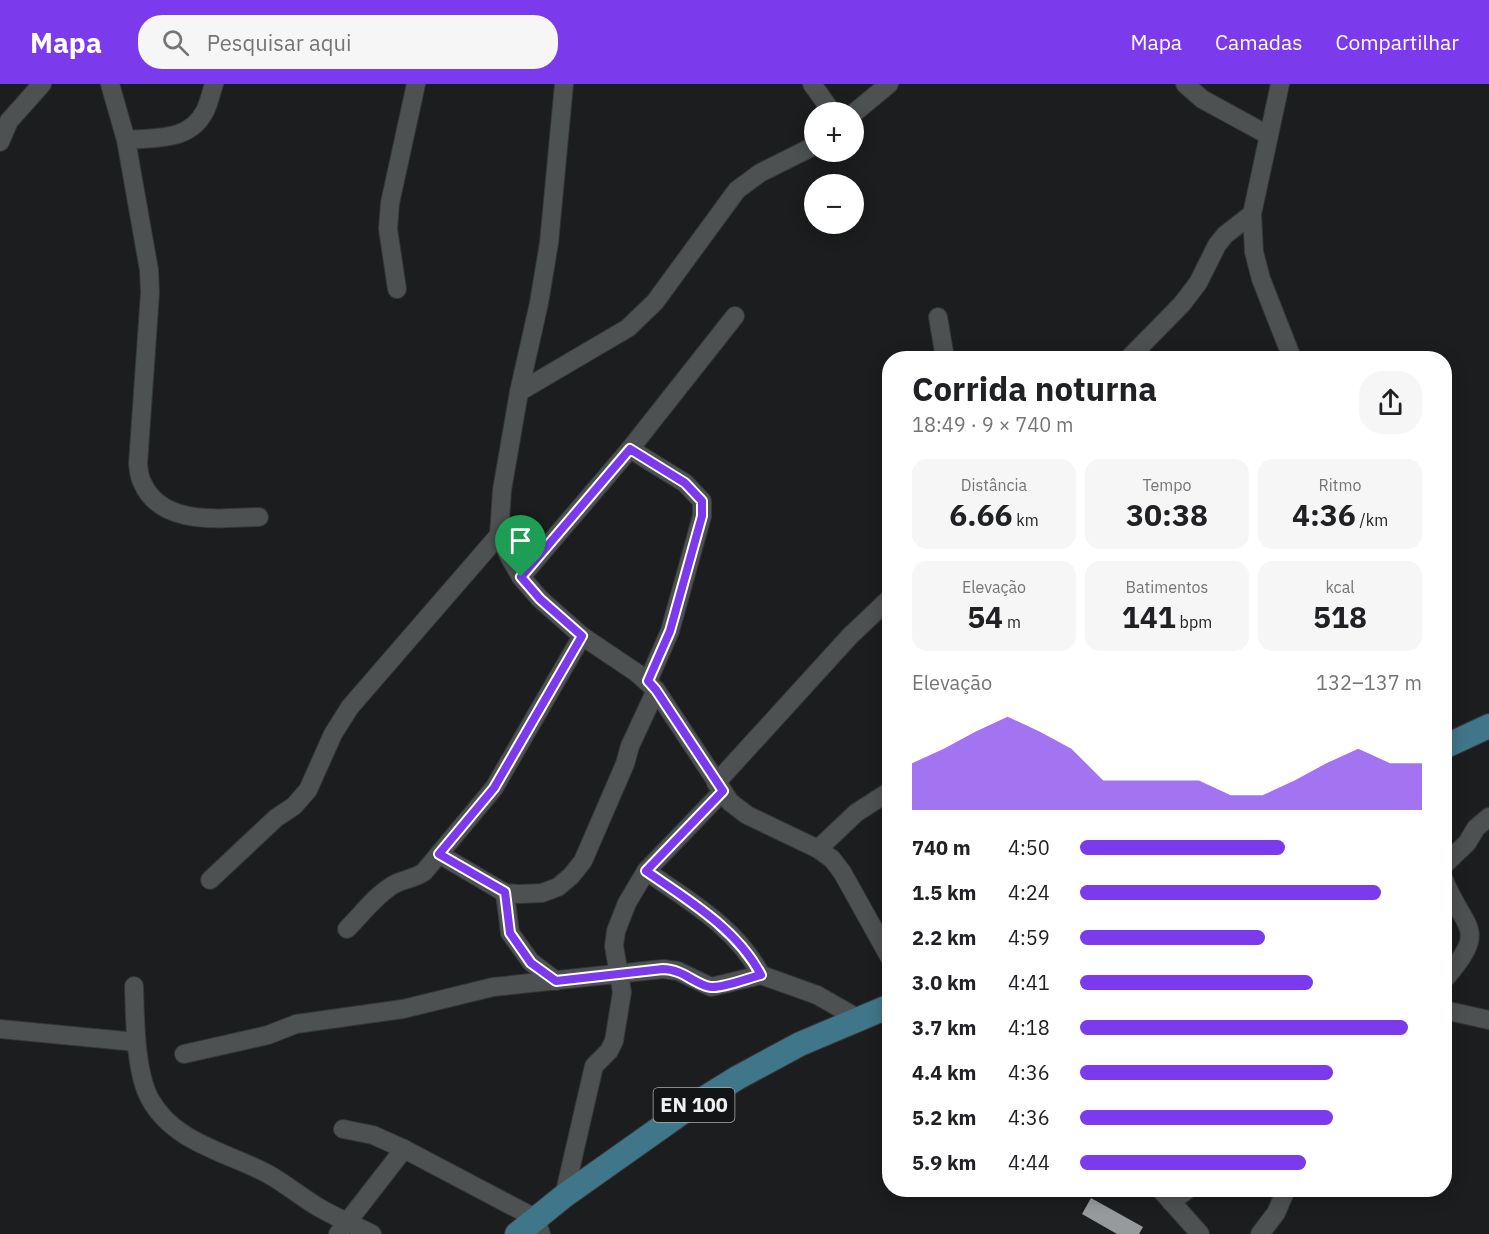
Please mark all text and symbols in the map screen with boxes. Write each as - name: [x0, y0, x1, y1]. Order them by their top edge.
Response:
- search box: [138, 15, 558, 69]
- text: Mapa: [30, 24, 102, 61]
- icon: search: [159, 26, 192, 59]
- text: Pesquisar aqui: [207, 28, 352, 57]
- text: Mapa: [1130, 28, 1182, 56]
- text: Camadas: [1215, 28, 1302, 56]
- text: Compartilhar: [1335, 28, 1459, 56]
- map controls: [804, 102, 864, 234]
- button: +: [804, 102, 864, 162]
- button: −: [804, 174, 864, 234]
- text: Corrida noturna: [912, 367, 1157, 410]
- button: share: [1359, 371, 1422, 434]
- text: 18:49 · 9 × 740 m: [912, 411, 1073, 438]
- text: Distância: [961, 475, 1027, 495]
- text: Tempo: [1142, 475, 1192, 495]
- text: Ritmo: [1319, 475, 1361, 495]
- text: 6.66: [949, 495, 1013, 534]
- text: 30:38: [1126, 495, 1208, 534]
- text: 4:36: [1292, 495, 1356, 534]
- text: km: [1013, 510, 1039, 530]
- text: /km: [1356, 510, 1388, 530]
- pin: [495, 515, 546, 577]
- icon: arrive: [504, 524, 537, 557]
- text: Elevação: [962, 577, 1026, 597]
- text: Batimentos: [1126, 577, 1208, 597]
- text: kcal: [1325, 577, 1355, 597]
- text: 54: [967, 597, 1003, 636]
- text: 141: [1122, 597, 1176, 636]
- text: 518: [1313, 597, 1367, 636]
- text: m: [1003, 612, 1021, 632]
- text: bpm: [1176, 612, 1212, 632]
- text: Elevação: [912, 669, 992, 696]
- text: 132–137 m: [1316, 669, 1422, 696]
- text: 740 m: [912, 834, 971, 861]
- text: 4:50: [1008, 834, 1050, 861]
- text: 1.5 km: [912, 879, 976, 906]
- text: 4:24: [1008, 879, 1050, 906]
- text: 2.2 km: [912, 924, 976, 951]
- text: 4:59: [1008, 924, 1050, 951]
- text: 3.0 km: [912, 969, 976, 996]
- text: 4:41: [1008, 969, 1050, 996]
- text: 3.7 km: [912, 1014, 976, 1041]
- text: 4:18: [1008, 1014, 1050, 1041]
- text: 4.4 km: [912, 1059, 976, 1086]
- text: 4:36: [1008, 1059, 1050, 1086]
- road number: EN 100: [654, 1088, 734, 1122]
- text: 5.2 km: [912, 1104, 976, 1131]
- text: 4:36: [1008, 1104, 1050, 1131]
- text: 5.9 km: [912, 1149, 976, 1176]
- text: 4:44: [1008, 1149, 1050, 1176]

